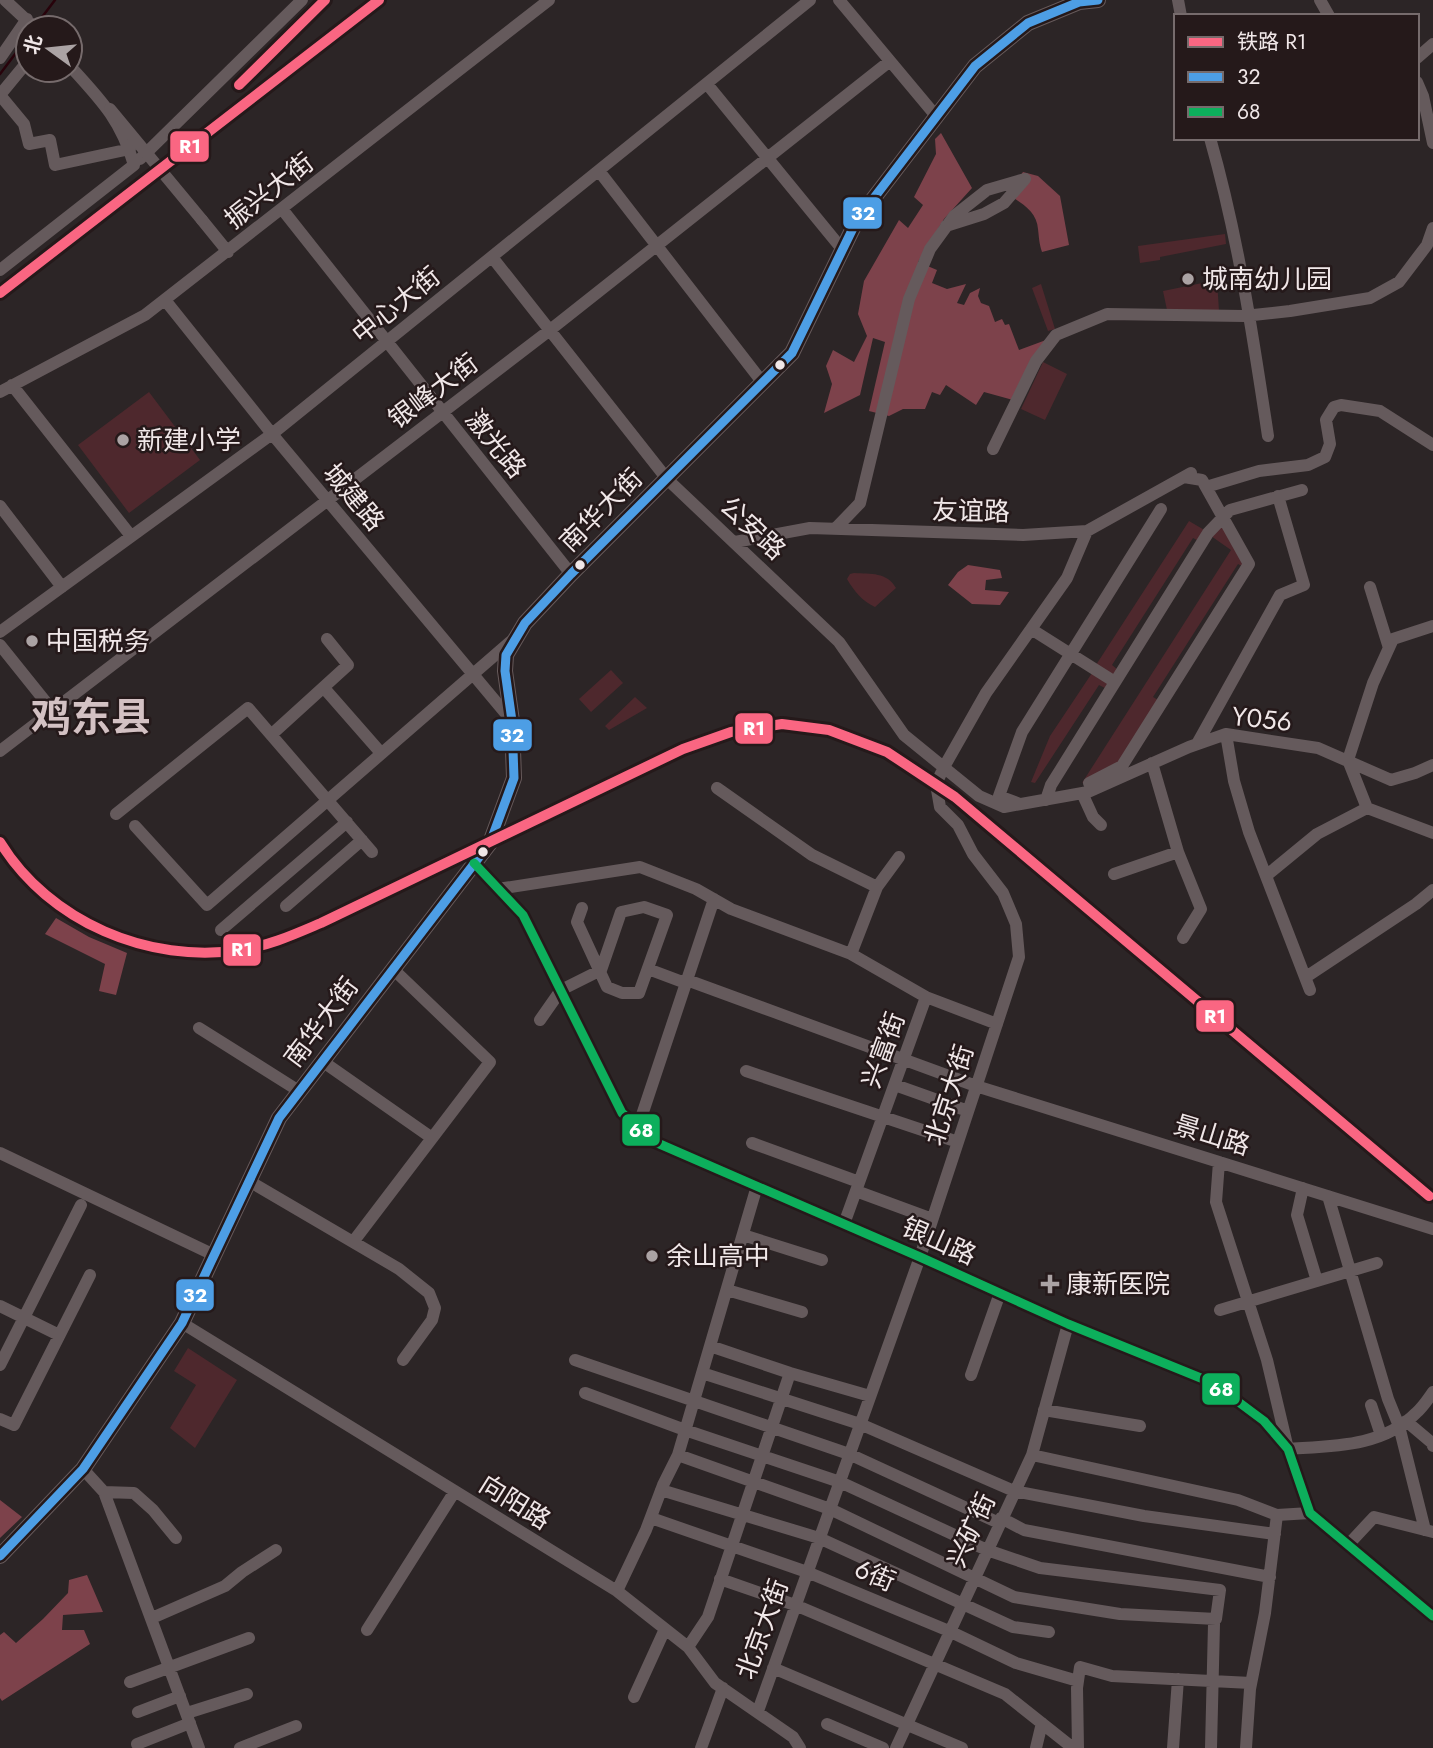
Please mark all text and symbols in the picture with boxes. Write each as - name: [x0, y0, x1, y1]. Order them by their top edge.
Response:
- north arrow: [14, 14, 84, 84]
- legend: [1174, 14, 1419, 140]
- text: 铁路 R1: [1237, 27, 1307, 57]
- text: 北: [18, 32, 49, 57]
- text: 32: [1237, 62, 1260, 92]
- text: 68: [1237, 97, 1261, 127]
- line badge: R1: [169, 130, 210, 163]
- text: R1: [179, 133, 201, 160]
- street label: 振兴大街: [216, 144, 322, 238]
- line badge: 32: [842, 196, 883, 230]
- text: 32: [851, 200, 875, 227]
- street label: 中心大街: [344, 258, 448, 352]
- place label: 城南幼儿园: [1202, 260, 1332, 298]
- marker: 城南幼儿园: [1180, 271, 1196, 287]
- street label: 银峰大街: [380, 345, 486, 437]
- unlabelled marker: [773, 358, 787, 372]
- street label: 激光路: [457, 402, 535, 486]
- place label: 新建小学: [137, 421, 241, 459]
- marker: 新建小学: [115, 432, 131, 448]
- street label: 城建路: [314, 455, 394, 539]
- street label: 南华大街: [551, 460, 651, 560]
- street label: 公安路: [712, 488, 794, 568]
- street label: 友谊路: [932, 491, 1010, 531]
- unlabelled marker: [573, 558, 587, 572]
- place label: 中国税务: [46, 622, 150, 660]
- marker: 中国税务: [24, 633, 40, 649]
- district label: 鸡东县: [31, 688, 151, 746]
- street label: Y056: [1230, 697, 1294, 741]
- line badge: R1: [734, 712, 774, 745]
- text: R1: [743, 715, 765, 742]
- line badge: 32: [492, 718, 533, 752]
- text: 32: [500, 722, 524, 749]
- unlabelled marker: [476, 845, 490, 859]
- line badge: R1: [222, 933, 262, 967]
- text: R1: [231, 936, 253, 963]
- street label: 南华大街: [275, 969, 367, 1075]
- line badge: R1: [1195, 999, 1235, 1033]
- text: R1: [1204, 1003, 1226, 1030]
- street label: 兴富街: [852, 1007, 914, 1093]
- street label: 北京大街: [915, 1040, 983, 1150]
- street label: 景山路: [1169, 1105, 1255, 1165]
- line badge: 68: [621, 1113, 661, 1147]
- text: 68: [629, 1117, 653, 1144]
- street label: 银山路: [896, 1208, 982, 1274]
- place label: 余山高中: [666, 1237, 770, 1275]
- marker: 余山高中: [644, 1248, 660, 1264]
- place label: 康新医院: [1066, 1265, 1170, 1303]
- marker: 康新医院: [1040, 1274, 1060, 1294]
- line badge: 32: [175, 1278, 215, 1312]
- text: 32: [183, 1282, 207, 1309]
- line badge: 68: [1201, 1372, 1241, 1406]
- text: 68: [1209, 1376, 1233, 1403]
- street label: 向阳路: [472, 1465, 558, 1539]
- street label: 兴矿街: [937, 1487, 1005, 1573]
- street label: 6街: [849, 1550, 901, 1600]
- street label: 北京大街: [726, 1574, 798, 1684]

